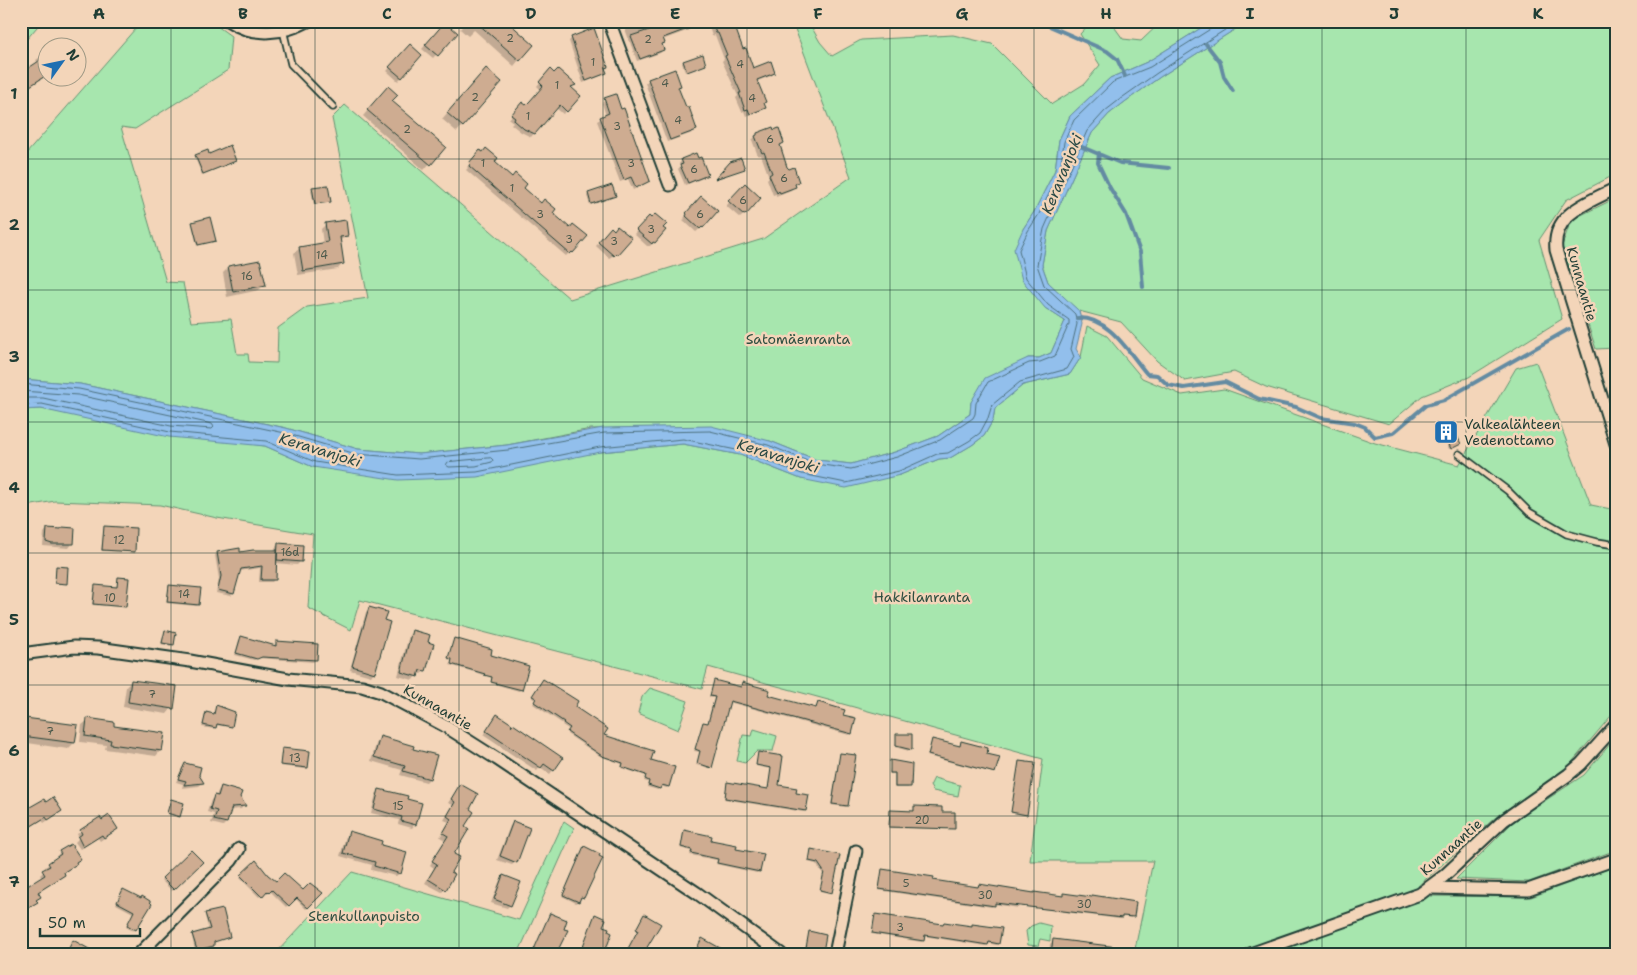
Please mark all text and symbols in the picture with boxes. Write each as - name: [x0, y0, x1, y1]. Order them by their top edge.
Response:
- text: A: [93, 3, 105, 24]
- text: B: [238, 3, 248, 24]
- text: C: [382, 3, 392, 24]
- text: D: [525, 3, 537, 24]
- text: E: [670, 3, 680, 24]
- text: F: [813, 3, 823, 24]
- text: G: [956, 3, 969, 24]
- text: H: [1100, 3, 1112, 24]
- text: I: [1246, 3, 1255, 24]
- text: J: [1389, 3, 1399, 24]
- text: K: [1533, 3, 1544, 24]
- house number: 2: [506, 31, 514, 46]
- house number: 2: [644, 32, 652, 47]
- north arrow: [38, 38, 88, 88]
- text: N: [62, 45, 83, 64]
- house number: 1: [591, 55, 595, 70]
- house number: 4: [736, 57, 744, 72]
- house number: 4: [661, 76, 669, 91]
- house number: 1: [555, 78, 559, 93]
- text: 1: [10, 83, 18, 104]
- house number: 2: [471, 90, 479, 105]
- house number: 4: [748, 91, 756, 106]
- house number: 1: [526, 109, 530, 124]
- house number: 4: [674, 113, 682, 128]
- house number: 3: [613, 119, 621, 134]
- house number: 2: [403, 122, 411, 137]
- water label: Keravanjoki: [1037, 130, 1087, 217]
- house number: 6: [766, 132, 774, 147]
- house number: 1: [481, 156, 485, 171]
- house number: 3: [627, 156, 635, 171]
- house number: 6: [690, 162, 698, 177]
- house number: 6: [780, 171, 788, 186]
- house number: 1: [510, 181, 514, 196]
- house number: 6: [739, 193, 747, 208]
- house number: 3: [536, 207, 544, 222]
- house number: 6: [696, 207, 704, 222]
- text: 2: [8, 214, 20, 235]
- house number: 3: [647, 222, 655, 237]
- house number: 3: [565, 232, 573, 247]
- house number: 3: [610, 234, 618, 249]
- street label: Kunnaantie: [1563, 245, 1601, 323]
- house number: 14: [316, 248, 328, 263]
- house number: 16: [241, 269, 253, 284]
- park label: Satomäenranta: [746, 330, 851, 348]
- text: 3: [8, 346, 20, 367]
- place label: Valkealähteen Vedenottamo: [1464, 415, 1561, 449]
- building icon: Valkealähteen Vedenottamo: [1433, 419, 1459, 445]
- water label: Keravanjoki: [277, 428, 364, 472]
- water label: Keravanjoki: [735, 434, 822, 478]
- text: 4: [8, 477, 20, 498]
- house number: 12: [113, 533, 125, 548]
- house number: 16d: [281, 545, 299, 560]
- house number: 14: [178, 587, 190, 602]
- park label: Hakkilanranta: [874, 588, 971, 606]
- house number: 10: [104, 591, 116, 606]
- text: 5: [9, 609, 19, 630]
- street label: Kunnaantie: [400, 680, 476, 734]
- house number: 7: [148, 687, 156, 702]
- house number: 7: [46, 724, 54, 739]
- text: 6: [8, 740, 20, 761]
- house number: 13: [289, 751, 301, 766]
- house number: 15: [392, 799, 404, 814]
- house number: 20: [914, 813, 930, 828]
- street label: Kunnaantie: [1416, 815, 1486, 879]
- text: 7: [8, 871, 20, 892]
- house number: 5: [903, 876, 910, 891]
- house number: 30: [977, 888, 993, 903]
- house number: 30: [1076, 897, 1092, 912]
- scale bar: [40, 905, 140, 937]
- park label: Stenkullanpuisto: [308, 907, 420, 925]
- text: 50 m: [48, 913, 86, 933]
- house number: 3: [896, 920, 904, 935]

